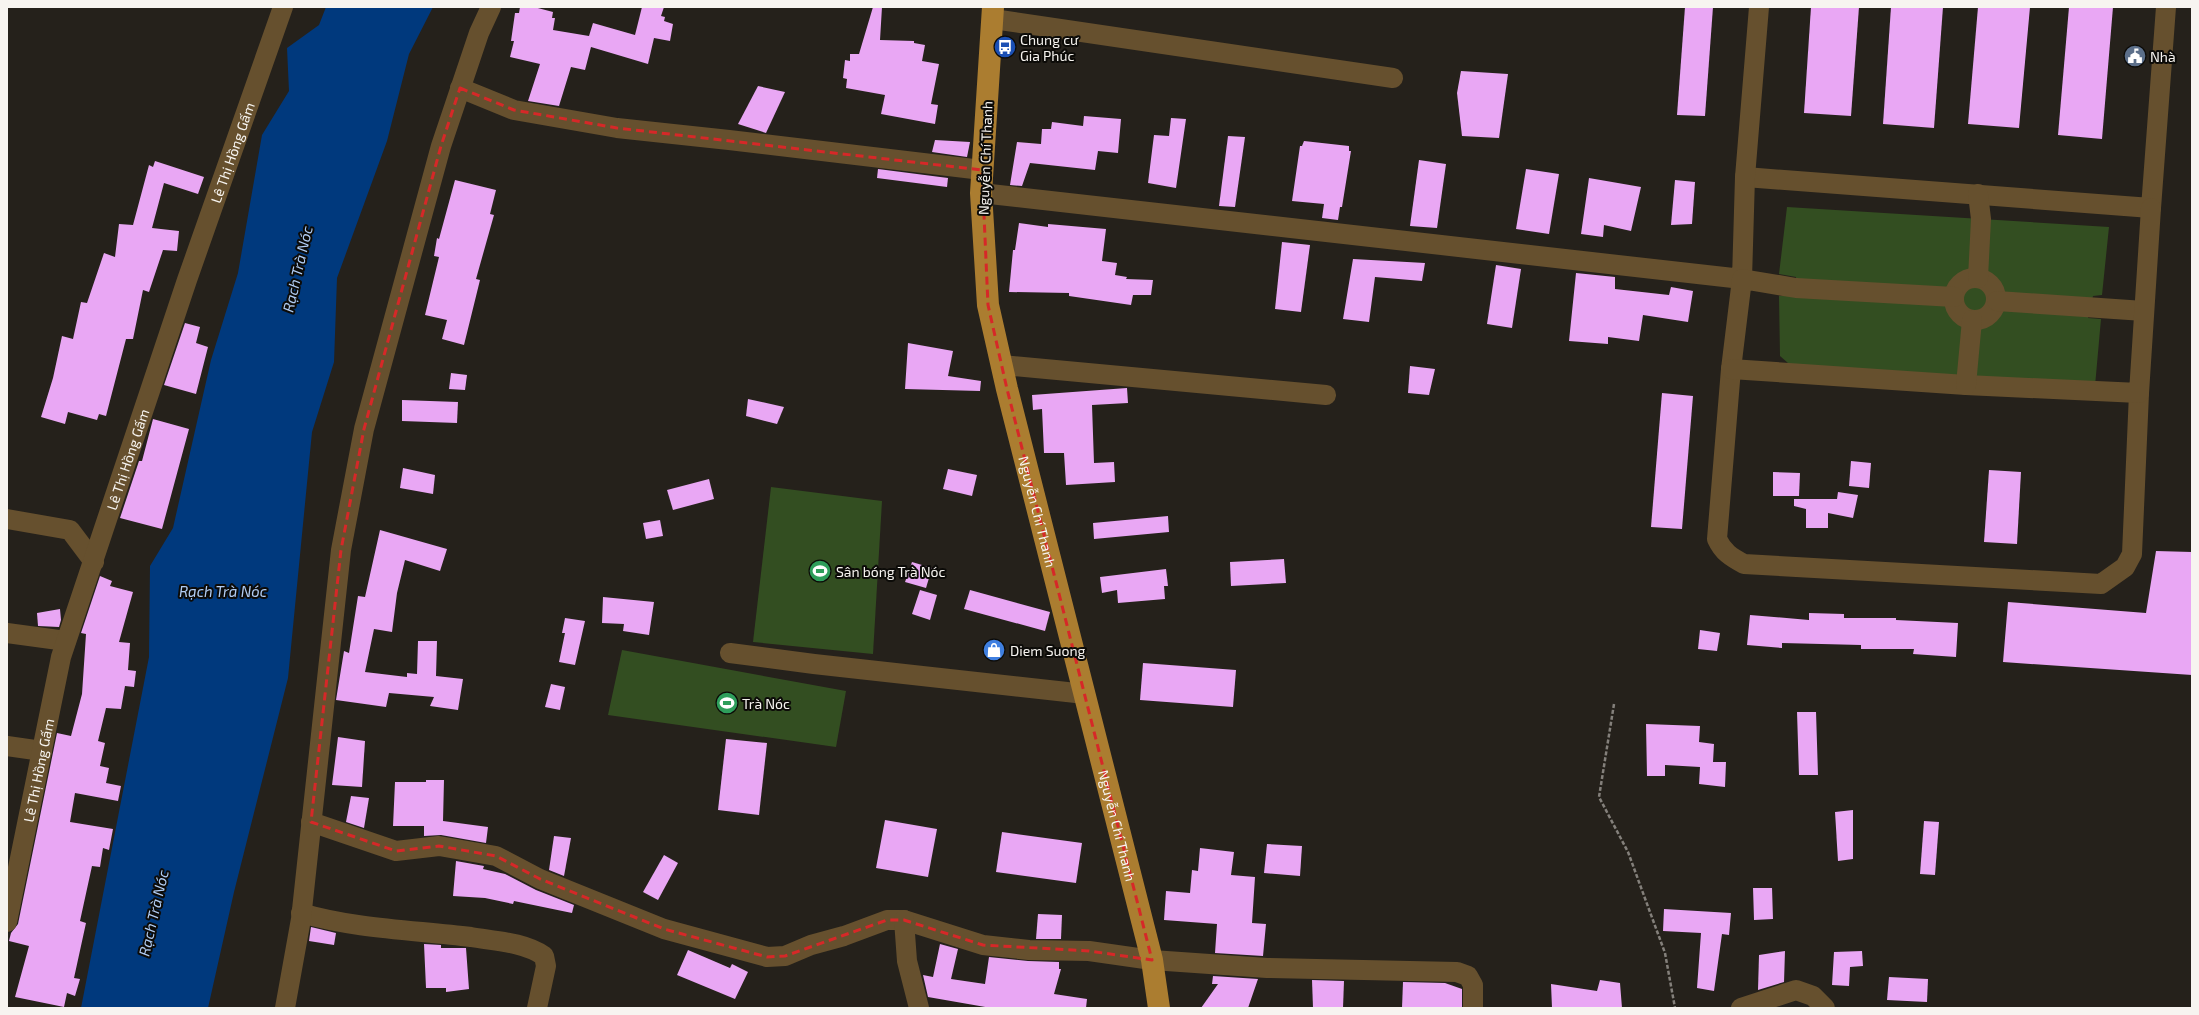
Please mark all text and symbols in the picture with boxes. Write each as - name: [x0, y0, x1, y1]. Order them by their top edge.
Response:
- place label: Chung cư Gia Phúc: [1020, 31, 1079, 64]
- bus stop icon: Chung cư Gia Phúc: [992, 34, 1018, 60]
- public building icon: Nhà: [2122, 43, 2148, 69]
- place label: Nhà: [2150, 48, 2176, 65]
- street label: Lê Thị Hồng Gấm: [206, 100, 257, 205]
- street label: Nguyễn Chí Thanh: [975, 101, 995, 215]
- water label: Rạch Trà Nóc: [278, 224, 316, 314]
- street label: Lê Thị Hồng Gấm: [102, 406, 152, 512]
- street label: Nguyễn Chí Thanh: [1016, 454, 1060, 569]
- sports icon: Sân bóng Trà Nóc: [807, 558, 833, 584]
- place label: Sân bóng Trà Nóc: [836, 563, 946, 580]
- water label: Rạch Trà Nóc: [179, 582, 267, 600]
- shop icon: Diem Suong: [981, 637, 1007, 663]
- place label: Diem Suong: [1010, 642, 1086, 659]
- sports icon: Trà Nóc: [714, 690, 740, 716]
- place label: Trà Nóc: [742, 695, 790, 712]
- street label: Lê Thị Hồng Gấm: [19, 717, 57, 824]
- street label: Nguyễn Chí Thanh: [1095, 768, 1140, 883]
- water label: Rạch Trà Nóc: [134, 868, 172, 958]

